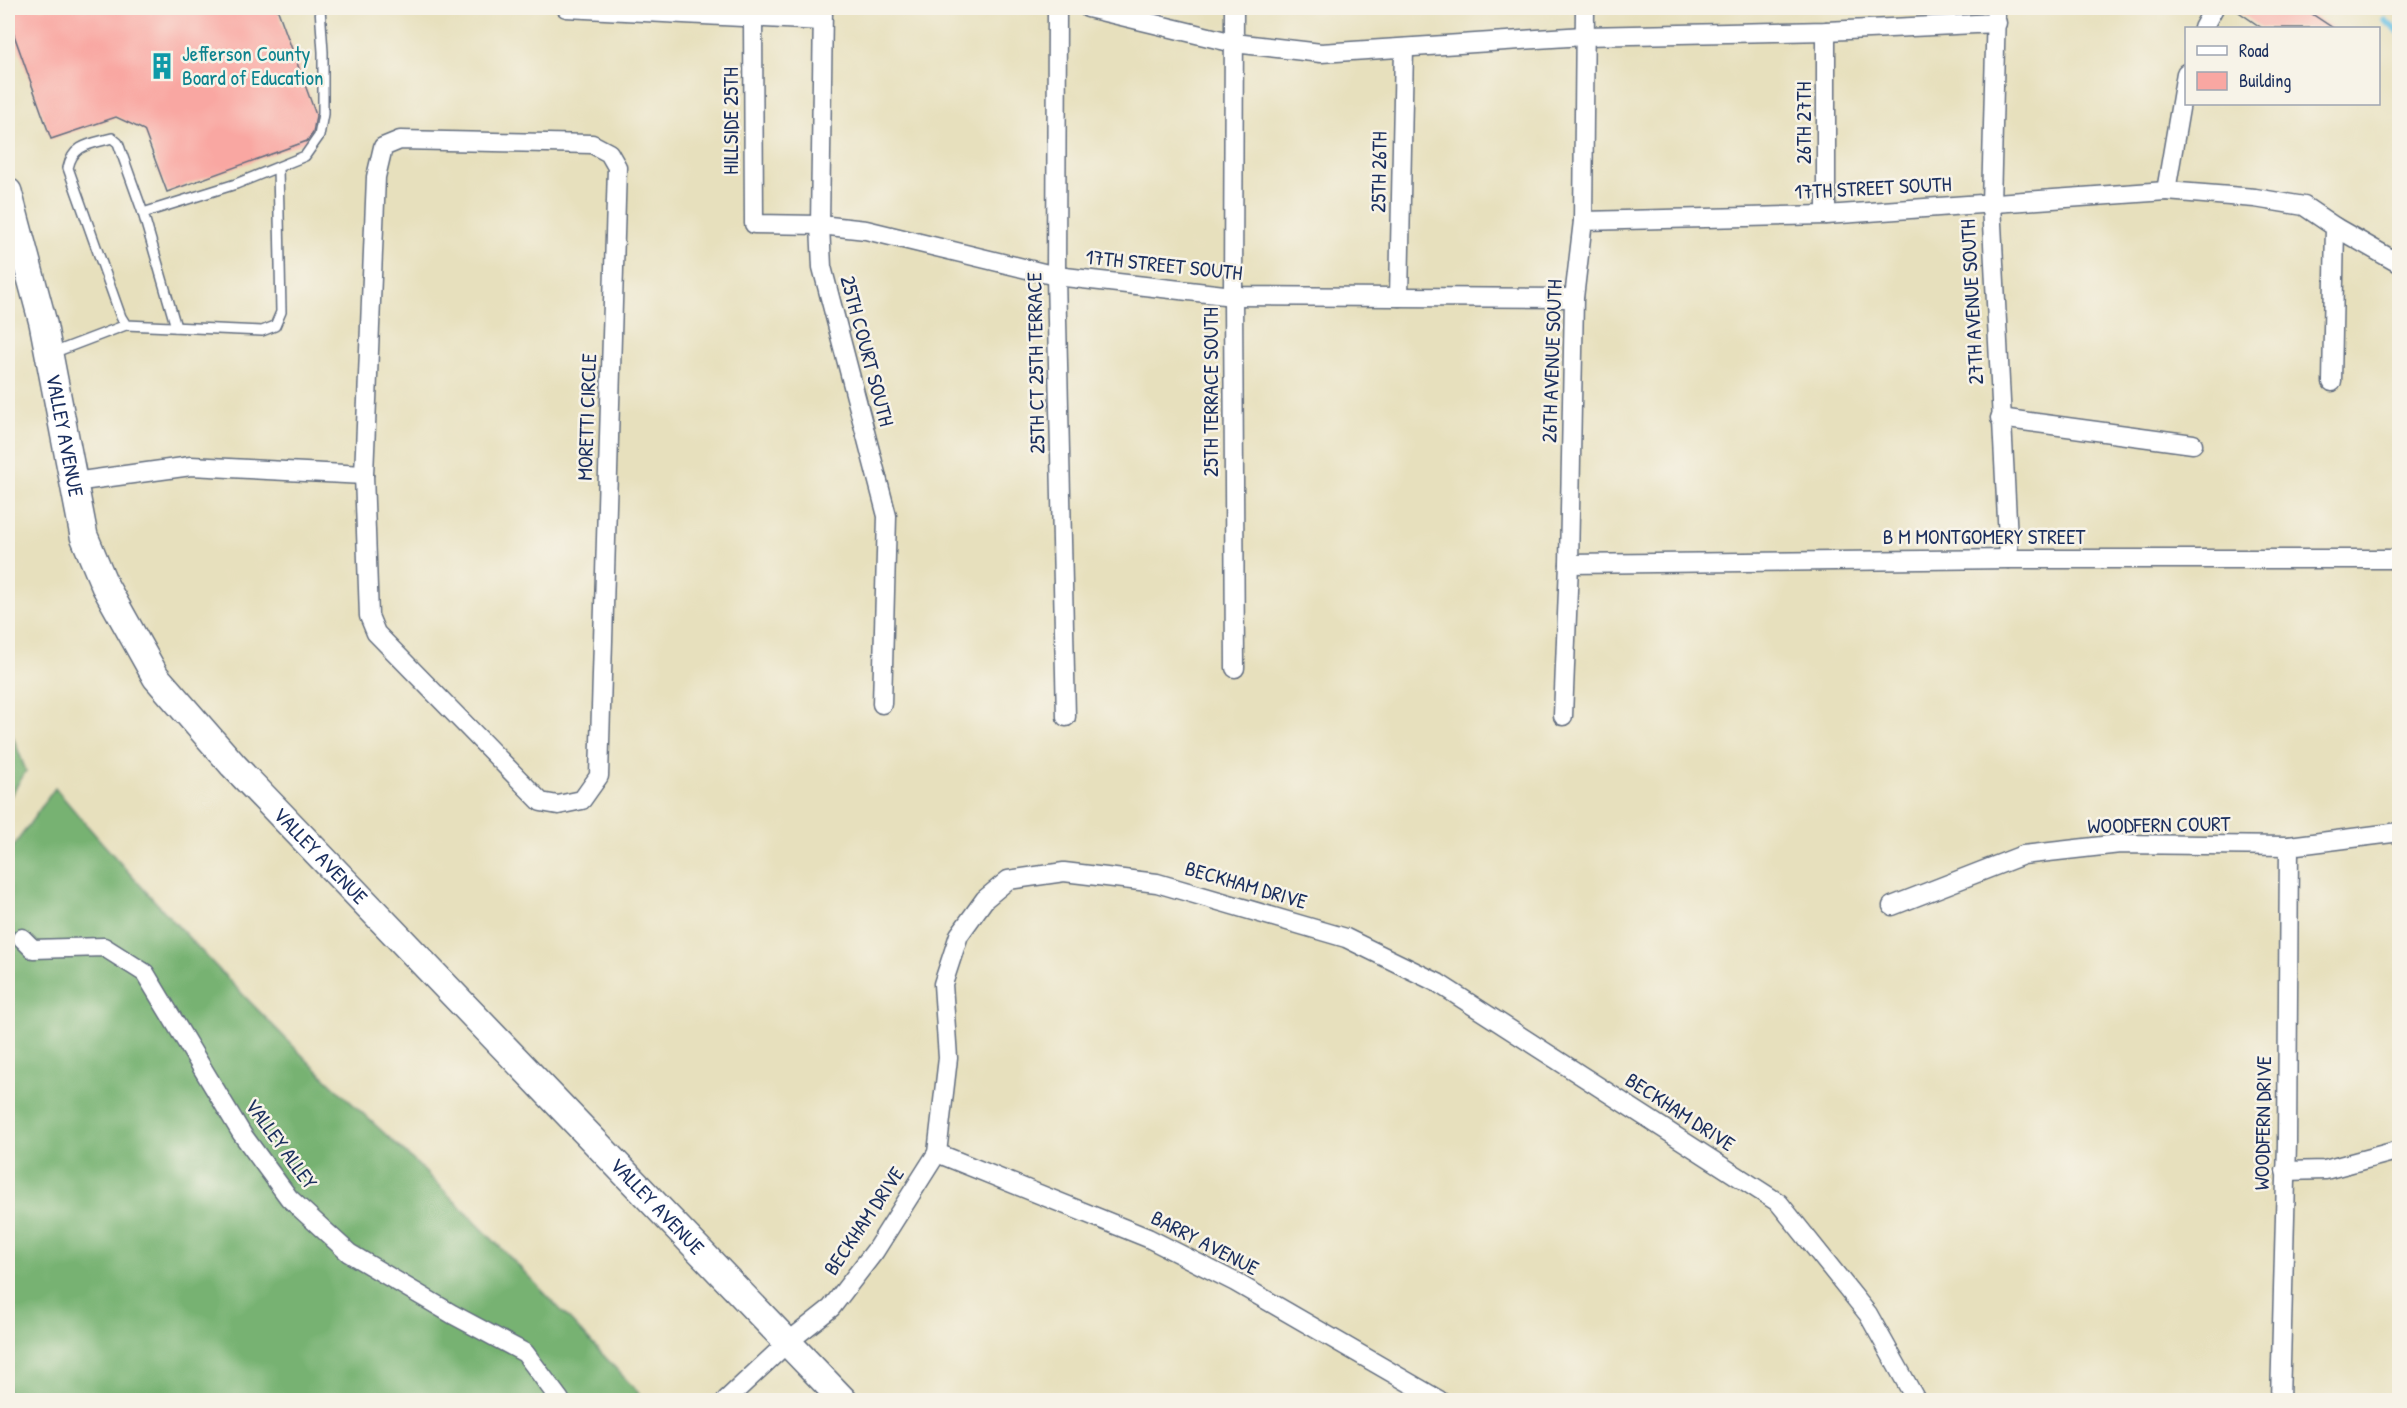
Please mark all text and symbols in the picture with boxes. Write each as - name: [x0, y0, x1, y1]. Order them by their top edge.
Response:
- legend: [2185, 27, 2380, 105]
- text: Road: [2239, 38, 2269, 63]
- place label: Jefferson County Board of Education: [182, 39, 323, 92]
- building icon: Jefferson County Board of Education: [147, 51, 177, 81]
- street label: HILLSIDE 25TH: [716, 67, 745, 175]
- text: Building: [2239, 68, 2291, 93]
- street label: 26TH 27TH: [1789, 82, 1818, 164]
- street label: 25TH 26TH: [1363, 131, 1394, 213]
- street label: 17TH STREET SOUTH: [1794, 169, 1952, 206]
- street label: 27TH AVENUE SOUTH: [1953, 219, 1990, 385]
- street label: 17TH STREET SOUTH: [1084, 242, 1244, 287]
- street label: 25TH COURT SOUTH: [833, 272, 902, 429]
- street label: 25TH CT 25TH TERRACE: [1019, 272, 1052, 454]
- street label: 26TH AVENUE SOUTH: [1534, 279, 1569, 443]
- street label: 25TH TERRACE SOUTH: [1196, 307, 1225, 477]
- street label: MORETTI CIRCLE: [570, 353, 603, 481]
- street label: VALLEY AVENUE: [39, 371, 91, 499]
- street label: B M MONTGOMERY STREET: [1883, 522, 2086, 551]
- street label: VALLEY AVENUE: [267, 801, 374, 910]
- street label: WOODFERN COURT: [2087, 809, 2232, 840]
- street label: BECKHAM DRIVE: [1182, 853, 1310, 916]
- street label: WOODFERN DRIVE: [2247, 1056, 2278, 1190]
- street label: BECKHAM DRIVE: [1620, 1065, 1741, 1158]
- street label: VALLEY ALLEY: [239, 1093, 325, 1195]
- street label: VALLEY AVENUE: [604, 1151, 711, 1261]
- street label: BECKHAM DRIVE: [817, 1161, 911, 1281]
- street label: BARRY AVENUE: [1146, 1203, 1264, 1282]

